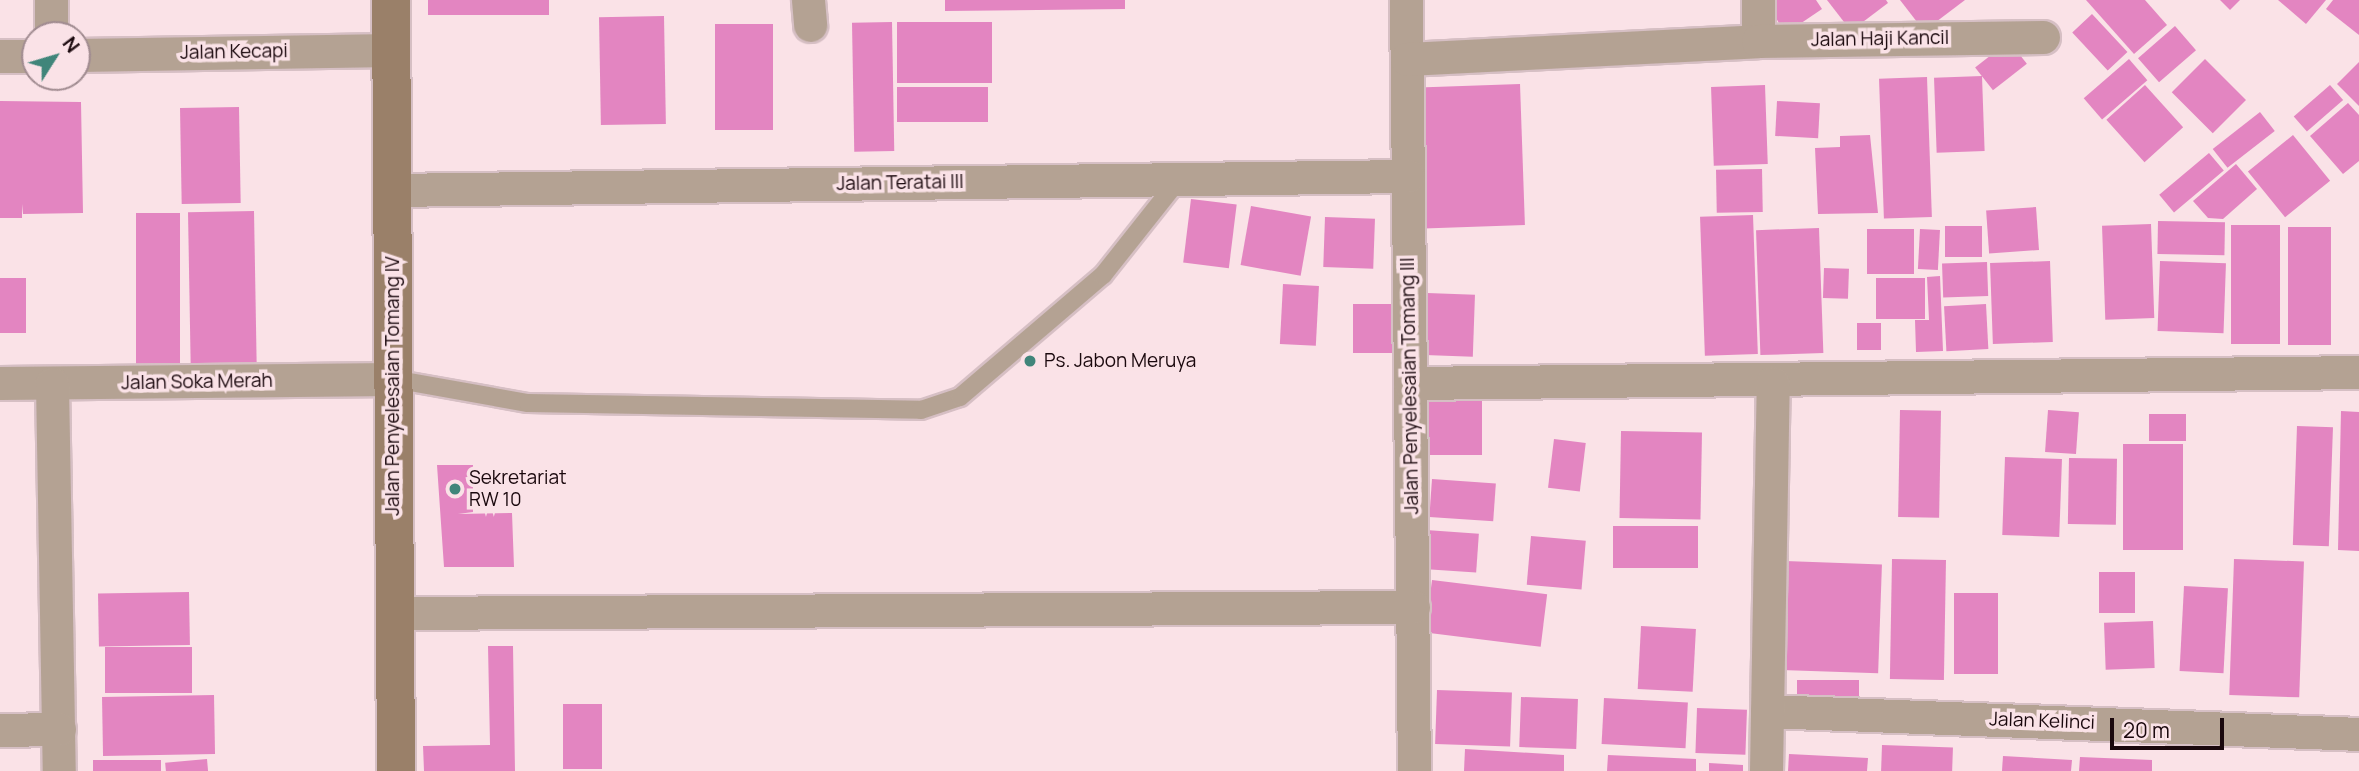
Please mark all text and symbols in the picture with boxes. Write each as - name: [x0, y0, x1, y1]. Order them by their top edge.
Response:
- north arrow: [21, 21, 91, 91]
- street label: Jalan Haji Kancil: [1811, 26, 1949, 52]
- text: N: [57, 31, 86, 58]
- street label: Jalan Kecapi: [180, 40, 288, 64]
- street label: Jalan Teratai III: [836, 170, 964, 196]
- street label: Jalan Penyelesaian Tomang IV: [382, 256, 404, 516]
- street label: Jalan Penyelesaian Tomang III: [1396, 257, 1424, 515]
- place label: Ps. Jabon Meruya: [1044, 350, 1196, 372]
- marker: Ps. Jabon Meruya: [1022, 353, 1038, 369]
- street label: Jalan Soka Merah: [121, 369, 273, 395]
- place label: Sekretariat RW 10: [469, 467, 567, 511]
- marker: Sekretariat RW 10: [447, 481, 463, 497]
- scale bar: [2114, 704, 2228, 748]
- street label: Jalan Kelinci: [1989, 708, 2095, 734]
- text: 20 m: [2123, 716, 2170, 744]

